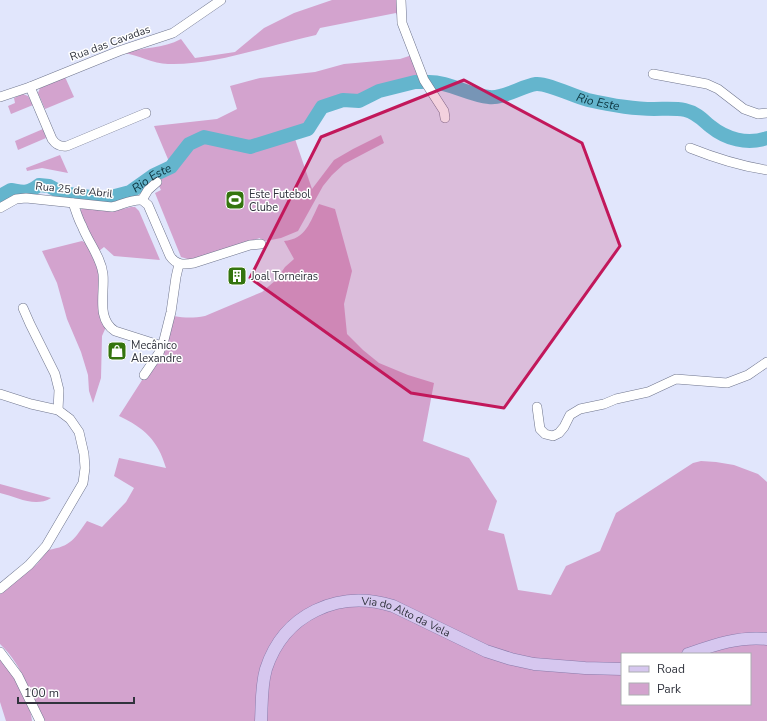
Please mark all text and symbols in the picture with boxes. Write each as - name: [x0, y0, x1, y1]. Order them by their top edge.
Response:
- street label: Rua das Cavadas: [68, 22, 152, 64]
- water label: Rio Este: [574, 89, 621, 114]
- water label: Rio Este: [129, 160, 175, 196]
- street label: Rua 25 de Abril: [35, 178, 114, 202]
- place label: Este Futebol Clube: [249, 187, 311, 215]
- sports icon: Este Futebol Clube: [224, 189, 246, 211]
- building icon: Joal Torneiras: [226, 265, 248, 287]
- place label: Joal Torneiras: [250, 269, 318, 284]
- place label: Mecânico Alexandre: [131, 338, 182, 366]
- shop icon: Mecânico Alexandre: [106, 340, 128, 362]
- street label: Via do Alto da Vela: [360, 593, 453, 640]
- legend: [621, 653, 751, 705]
- text: Road: [657, 661, 685, 677]
- scale bar: [18, 679, 134, 705]
- text: Park: [657, 681, 682, 697]
- text: 100 m: [24, 685, 59, 701]

